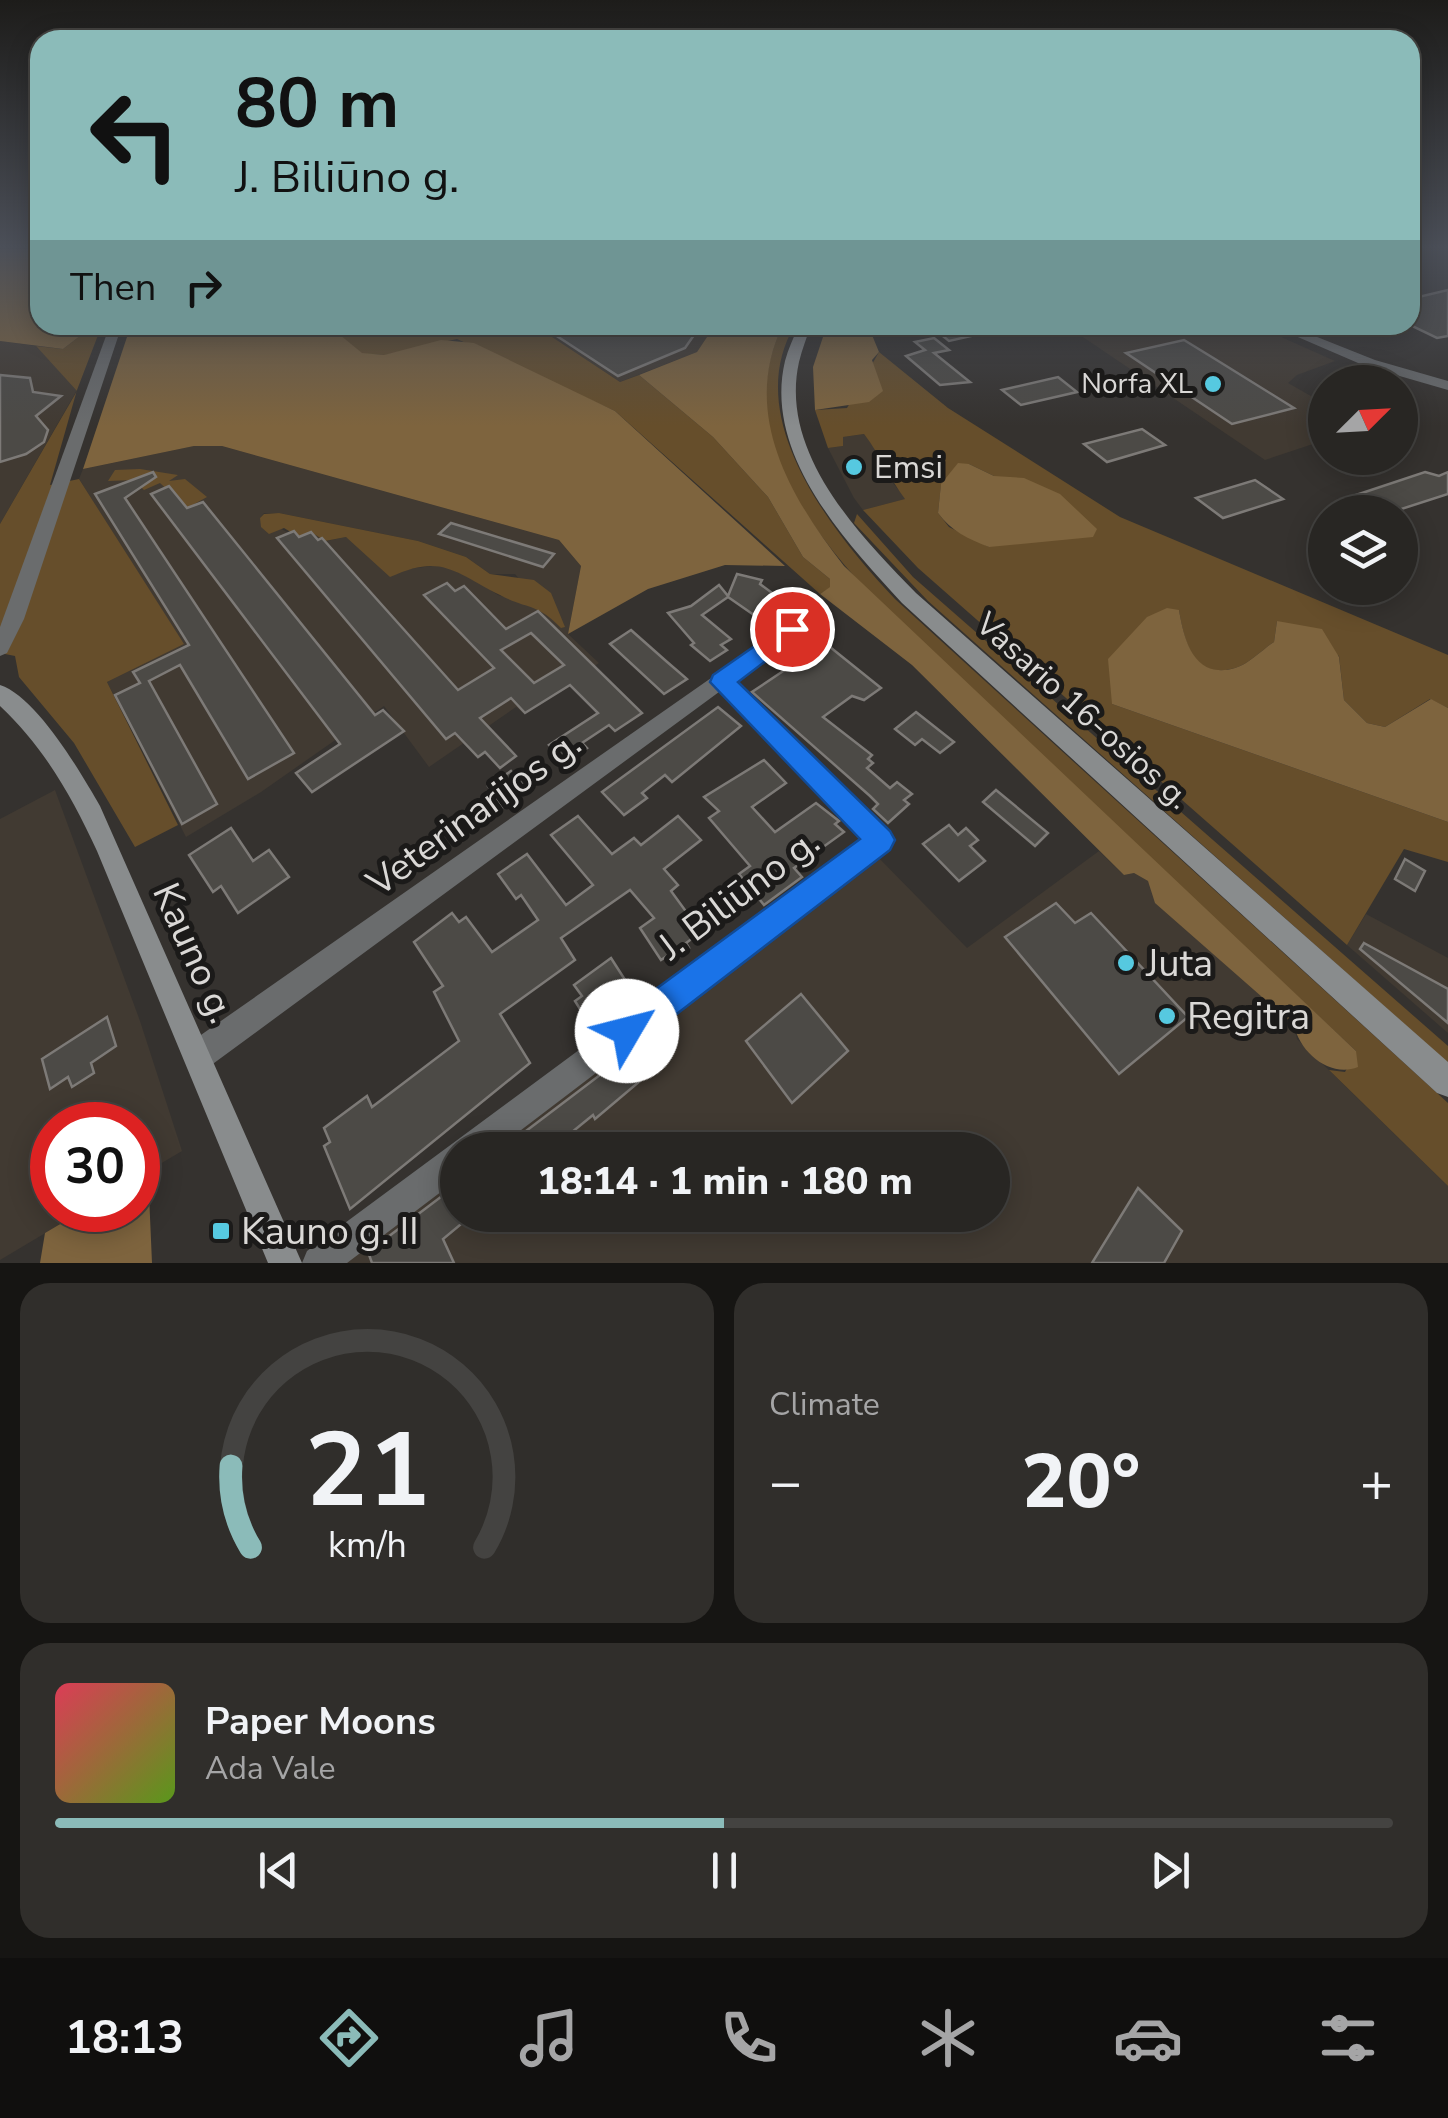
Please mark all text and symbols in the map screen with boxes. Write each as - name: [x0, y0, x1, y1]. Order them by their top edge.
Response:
- text: 80 m: [235, 56, 399, 152]
- icon: left: [70, 70, 200, 200]
- text: J. Biliūno g.: [235, 147, 459, 208]
- icon: right: [176, 260, 231, 315]
- text: Then: [70, 262, 156, 313]
- place label: Norfa XL: [1081, 365, 1193, 403]
- north arrow: [1308, 365, 1418, 475]
- map controls: [1308, 365, 1418, 605]
- marker: Norfa XL: [1202, 373, 1224, 395]
- place label: Emsi: [874, 446, 943, 489]
- marker: Emsi: [843, 456, 865, 478]
- button: layers: [1308, 495, 1418, 605]
- pin: [750, 587, 835, 672]
- icon: arrive: [765, 602, 820, 657]
- street label: Vasario 16-osios g.: [966, 602, 1200, 819]
- street label: Veterinarijos g.: [356, 718, 591, 909]
- street label: J. Biliūno g.: [647, 817, 830, 972]
- street label: Kauno g.: [140, 875, 248, 1031]
- place label: Juta: [1145, 938, 1213, 989]
- marker: Juta: [1115, 952, 1137, 974]
- position arrow: [575, 979, 679, 1083]
- place label: Regitra: [1187, 991, 1310, 1042]
- marker: Regitra: [1156, 1005, 1178, 1027]
- speed limit sign: 30: [30, 1102, 160, 1232]
- text: 18:14 · 1 min · 180 m: [537, 1156, 913, 1207]
- place label: Kauno g. II: [241, 1206, 419, 1257]
- marker: Kauno g. II: [210, 1220, 232, 1242]
- text: Climate: [769, 1383, 880, 1426]
- text: 21: [305, 1400, 429, 1542]
- text: 20°: [1022, 1431, 1140, 1533]
- text: −: [769, 1445, 802, 1520]
- text: +: [1360, 1445, 1393, 1520]
- text: km/h: [328, 1521, 406, 1570]
- text: Paper Moons: [205, 1696, 436, 1747]
- text: Ada Vale: [205, 1747, 336, 1790]
- icon: previous: [251, 1843, 306, 1898]
- icon: pause: [697, 1843, 752, 1898]
- icon: next: [1143, 1843, 1198, 1898]
- icon: directions: [314, 2003, 384, 2073]
- icon: music: [514, 2003, 584, 2073]
- icon: phone: [714, 2003, 784, 2073]
- icon: climate: [913, 2003, 983, 2073]
- icon: car: [1113, 2003, 1183, 2073]
- icon: filters: [1313, 2003, 1383, 2073]
- text: 18:13: [65, 2008, 184, 2069]

